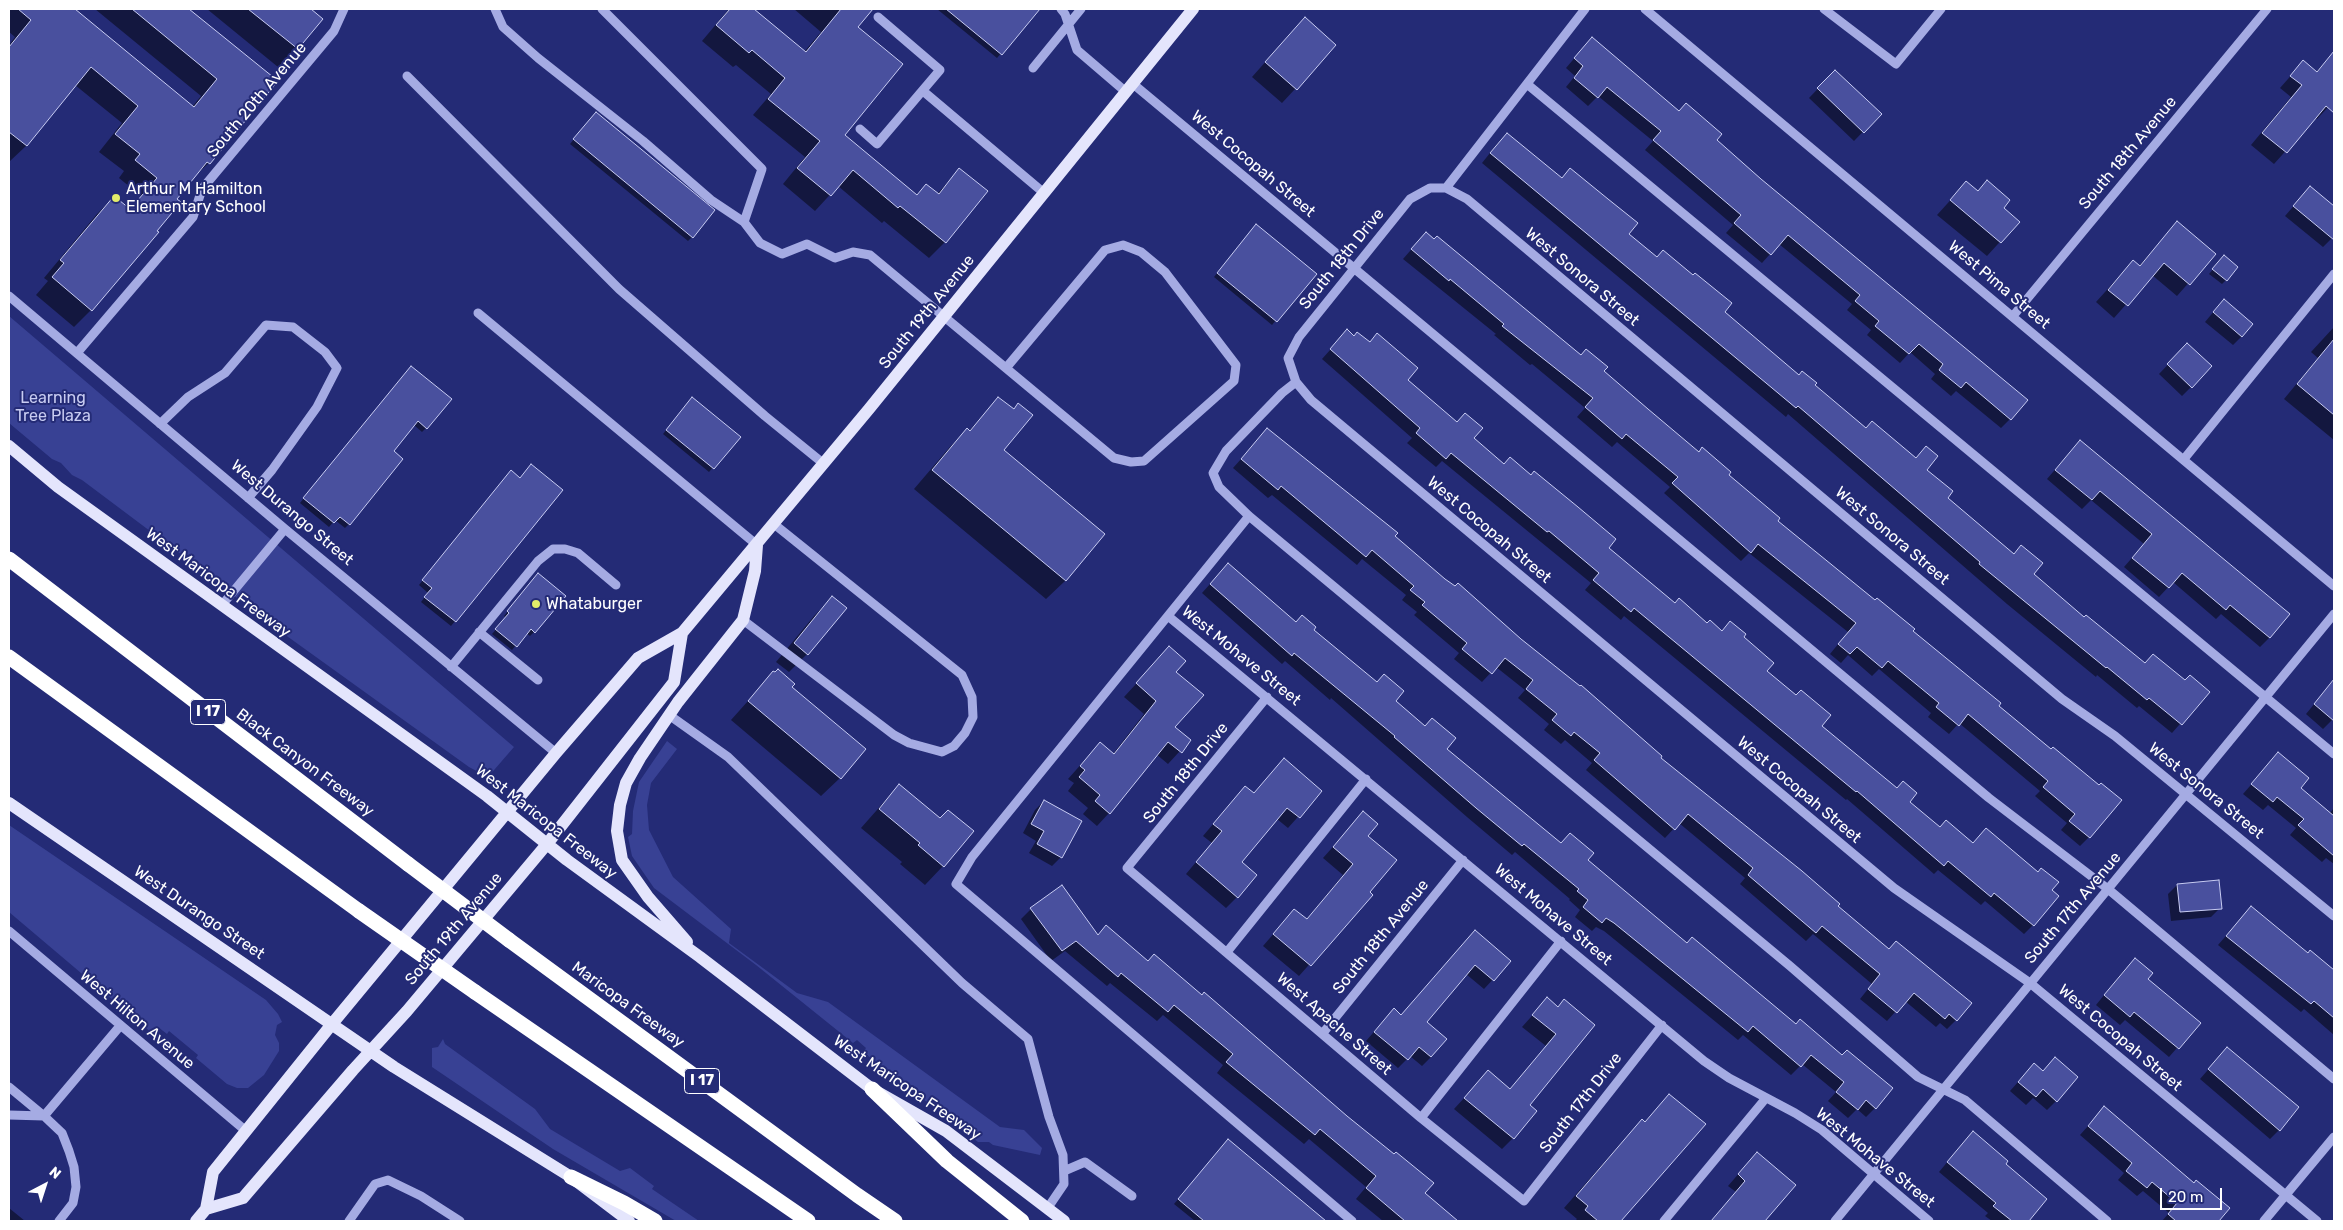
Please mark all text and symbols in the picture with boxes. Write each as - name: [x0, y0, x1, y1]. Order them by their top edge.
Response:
- street label: South 20th Avenue: [203, 39, 311, 161]
- street label: South 18th Avenue: [2075, 93, 2181, 213]
- street label: West Cocopah Street: [1187, 107, 1319, 221]
- place label: Arthur M Hamilton Elementary School: [126, 179, 266, 217]
- marker: Arthur M Hamilton Elementary School: [110, 192, 122, 204]
- street label: South 18th Drive: [1295, 205, 1389, 313]
- street label: West Sonora Street: [1521, 224, 1643, 330]
- street label: West Pima Street: [1944, 237, 2054, 333]
- street label: South 19th Avenue: [875, 251, 979, 373]
- park label: Learning Tree Plaza: [15, 388, 91, 426]
- street label: West Durango Street: [227, 456, 357, 570]
- street label: West Cocopah Street: [1423, 473, 1555, 587]
- street label: West Sonora Street: [1831, 483, 1953, 589]
- street label: West Maricopa Freeway: [142, 524, 294, 642]
- place label: Whataburger: [546, 594, 642, 614]
- marker: Whataburger: [530, 598, 542, 610]
- street label: West Mohave Street: [1178, 602, 1304, 710]
- road number: I 17: [190, 700, 226, 724]
- street label: Black Canyon Freeway: [232, 705, 378, 821]
- street label: South 18th Drive: [1139, 719, 1233, 827]
- street label: West Cocopah Street: [1733, 733, 1865, 847]
- street label: West Sonora Street: [2144, 739, 2268, 843]
- street label: West Maricopa Freeway: [471, 761, 621, 883]
- street label: South 17th Avenue: [2021, 848, 2125, 968]
- street label: West Mohave Street: [1490, 860, 1616, 970]
- street label: West Durango Street: [130, 862, 268, 964]
- street label: South 19th Avenue: [401, 869, 507, 989]
- street label: South 18th Avenue: [1329, 876, 1433, 998]
- street label: Maricopa Freeway: [568, 958, 688, 1052]
- street label: West Hilton Avenue: [76, 966, 198, 1074]
- street label: West Apache Street: [1272, 969, 1396, 1079]
- street label: West Cocopah Street: [2054, 981, 2186, 1095]
- street label: West Maricopa Freeway: [829, 1031, 985, 1145]
- street label: South 17th Drive: [1536, 1049, 1626, 1157]
- road number: I 17: [684, 1068, 720, 1094]
- street label: West Mohave Street: [1812, 1104, 1938, 1212]
- north arrow: [20, 1160, 70, 1210]
- text: N: [46, 1163, 64, 1183]
- scale bar: [2163, 1178, 2226, 1210]
- text: 20 m: [2168, 1188, 2203, 1206]

